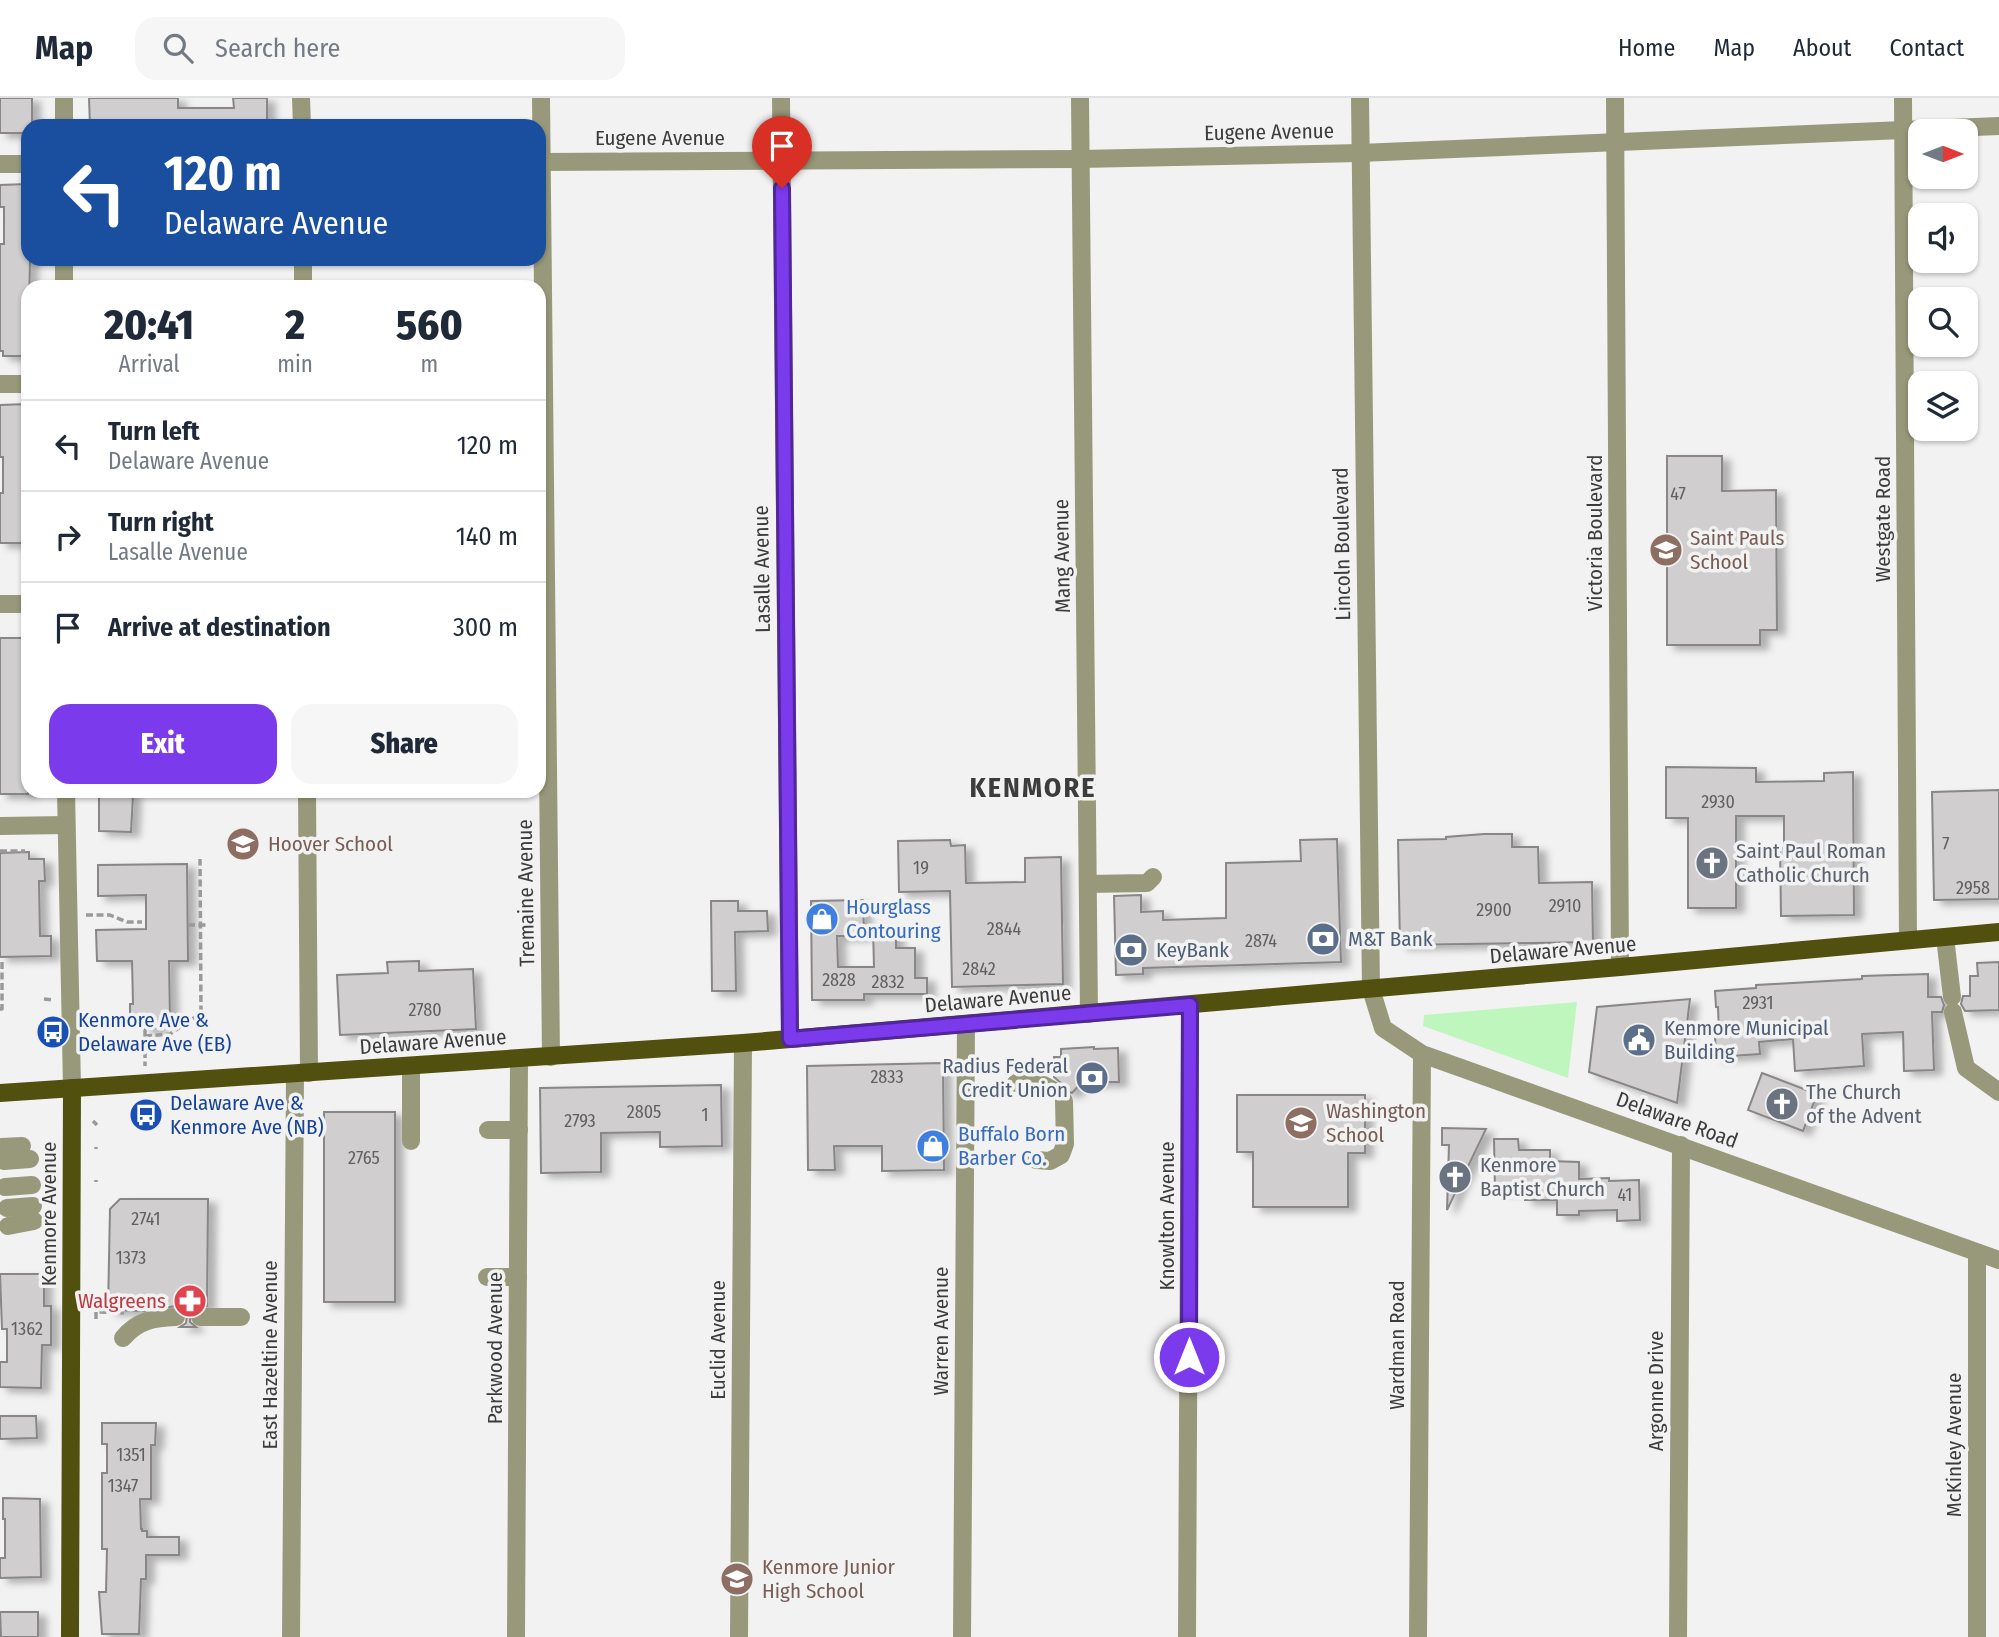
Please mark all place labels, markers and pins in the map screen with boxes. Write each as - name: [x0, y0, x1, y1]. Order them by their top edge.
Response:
- pin: [752, 116, 812, 188]
- place label: Saint Pauls School: [1690, 525, 1785, 575]
- school or university icon: Saint Pauls School: [1647, 531, 1685, 569]
- school or university icon: Hoover School: [224, 825, 262, 863]
- place label: Hoover School: [268, 831, 393, 857]
- place label: Saint Paul Roman Catholic Church: [1736, 838, 1886, 888]
- church icon: Saint Paul Roman Catholic Church: [1693, 844, 1731, 882]
- place label: Hourglass Contouring: [846, 894, 941, 944]
- shop icon: Hourglass Contouring: [803, 900, 841, 938]
- bank icon: M&T Bank: [1304, 920, 1342, 958]
- place label: M&T Bank: [1348, 926, 1433, 952]
- bank icon: KeyBank: [1112, 931, 1150, 969]
- place label: KeyBank: [1156, 937, 1229, 963]
- place label: Kenmore Ave & Delaware Ave (EB): [78, 1007, 231, 1057]
- bus stop icon: Kenmore Ave & Delaware Ave (EB): [34, 1013, 72, 1051]
- place label: Kenmore Municipal Building: [1664, 1015, 1829, 1065]
- public building icon: Kenmore Municipal Building: [1620, 1021, 1658, 1059]
- place label: Radius Federal Credit Union: [942, 1053, 1068, 1103]
- bank icon: Radius Federal Credit Union: [1073, 1059, 1111, 1097]
- place label: The Church of the Advent: [1806, 1079, 1922, 1129]
- church icon: The Church of the Advent: [1763, 1085, 1801, 1123]
- place label: Delaware Ave & Kenmore Ave (NB): [170, 1090, 324, 1140]
- bus stop icon: Delaware Ave & Kenmore Ave (NB): [127, 1096, 165, 1134]
- place label: Washington School: [1326, 1098, 1426, 1148]
- school or university icon: Washington School: [1282, 1104, 1320, 1142]
- place label: Buffalo Born Barber Co.: [958, 1121, 1065, 1171]
- shop icon: Buffalo Born Barber Co.: [914, 1127, 952, 1165]
- place label: Kenmore Baptist Church: [1480, 1152, 1605, 1202]
- church icon: Kenmore Baptist Church: [1436, 1158, 1474, 1196]
- pharmacy icon: Walgreens: [171, 1282, 209, 1320]
- place label: Walgreens: [78, 1288, 166, 1314]
- place label: Kenmore Junior High School: [762, 1554, 896, 1604]
- school or university icon: Kenmore Junior High School: [718, 1560, 756, 1598]

